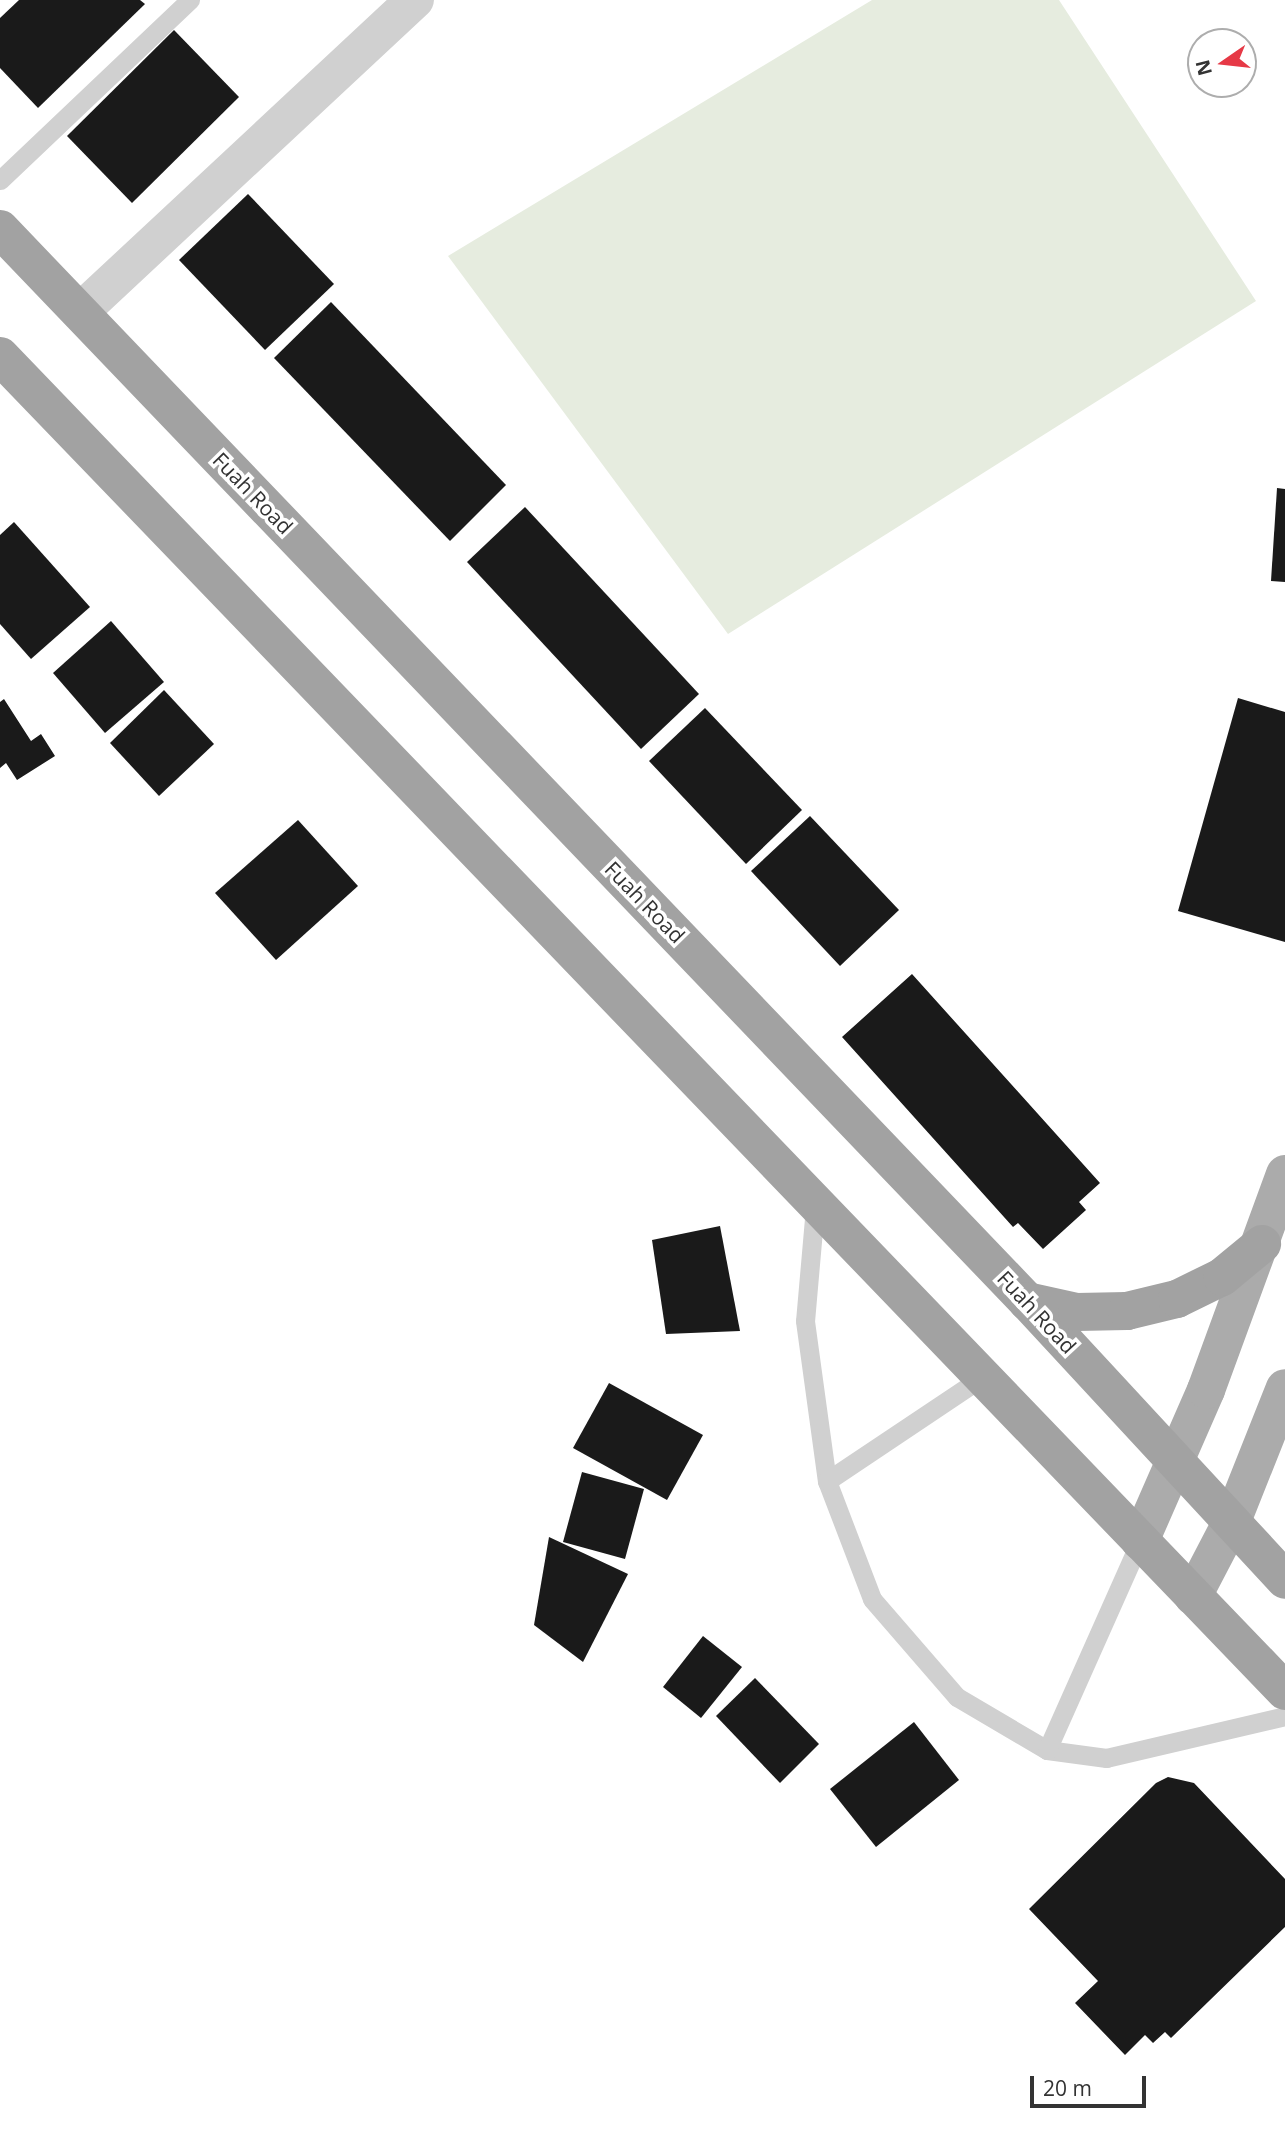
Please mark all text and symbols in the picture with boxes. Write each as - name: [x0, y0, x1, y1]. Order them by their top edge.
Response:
- north arrow: [1187, 28, 1257, 98]
- text: N: [1189, 57, 1218, 78]
- street label: Fuah Road: [208, 447, 298, 539]
- street label: Fuah Road: [600, 856, 690, 948]
- street label: Fuah Road: [992, 1265, 1082, 1359]
- scale bar: [1033, 2062, 1148, 2106]
- text: 20 m: [1043, 2074, 1092, 2102]

